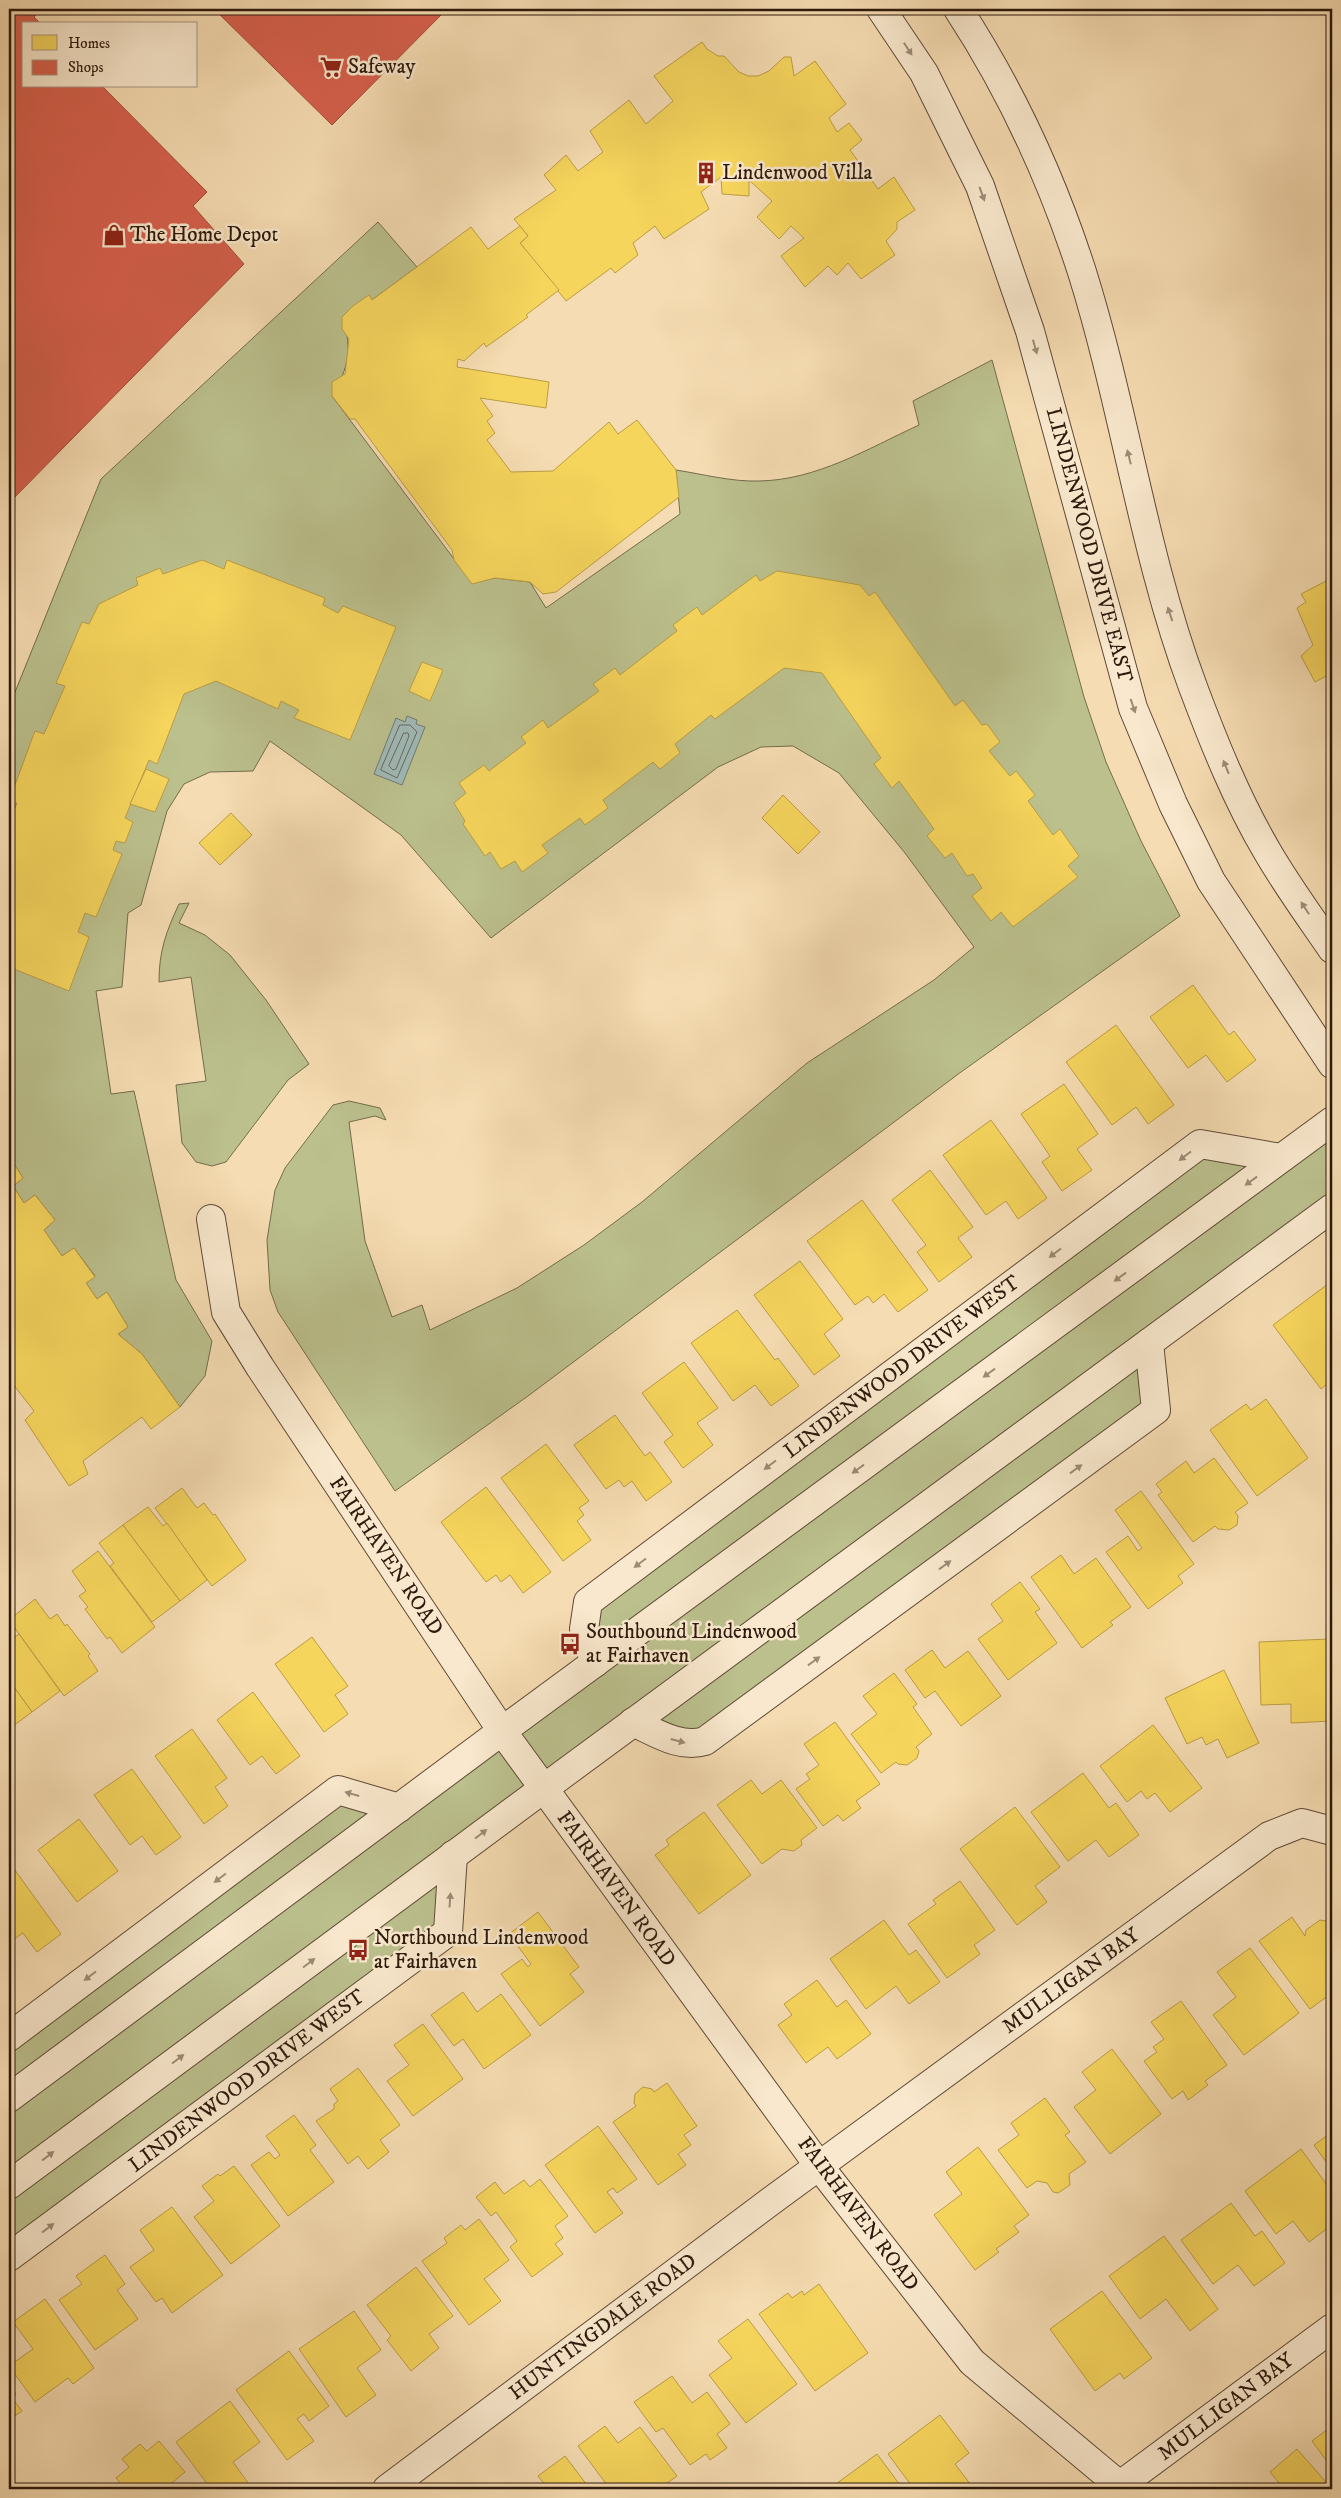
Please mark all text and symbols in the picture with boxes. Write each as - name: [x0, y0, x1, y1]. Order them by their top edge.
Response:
- legend: [22, 22, 198, 88]
- text: Homes: [68, 34, 110, 53]
- one-way arrow: [903, 43, 913, 56]
- supermarket icon: Safeway: [318, 54, 344, 80]
- place label: Safeway: [348, 54, 416, 80]
- text: Shops: [68, 58, 104, 77]
- building icon: Lindenwood Villa: [693, 160, 719, 186]
- place label: Lindenwood Villa: [722, 160, 872, 186]
- one-way arrow: [979, 186, 986, 201]
- shop icon: The Home Depot: [101, 222, 127, 248]
- place label: The Home Depot: [130, 222, 279, 248]
- one-way arrow: [1031, 340, 1039, 355]
- street label: LINDENWOOD DRIVE EAST: [1040, 405, 1138, 685]
- one-way arrow: [1125, 450, 1133, 465]
- one-way arrow: [1166, 607, 1173, 622]
- one-way arrow: [1130, 699, 1138, 714]
- one-way arrow: [1221, 760, 1229, 774]
- one-way arrow: [1300, 902, 1309, 915]
- one-way arrow: [1179, 1150, 1192, 1161]
- one-way arrow: [1245, 1175, 1258, 1186]
- one-way arrow: [1048, 1248, 1062, 1258]
- street label: LINDENWOOD DRIVE WEST: [779, 1270, 1025, 1464]
- one-way arrow: [1113, 1272, 1127, 1282]
- one-way arrow: [982, 1368, 996, 1378]
- one-way arrow: [764, 1460, 777, 1471]
- one-way arrow: [852, 1464, 865, 1475]
- one-way arrow: [1069, 1464, 1083, 1474]
- street label: FAIRHAVEN ROAD: [323, 1472, 449, 1640]
- one-way arrow: [634, 1557, 647, 1568]
- one-way arrow: [938, 1560, 951, 1571]
- place label: Southbound Lindenwood at Fairhaven: [586, 1619, 798, 1669]
- bus stop icon: Southbound Lindenwood at Fairhaven: [557, 1631, 583, 1657]
- one-way arrow: [807, 1657, 820, 1667]
- one-way arrow: [670, 1737, 686, 1745]
- one-way arrow: [344, 1790, 359, 1798]
- street label: FAIRHAVEN ROAD: [551, 1806, 681, 1972]
- one-way arrow: [474, 1829, 487, 1840]
- one-way arrow: [214, 1873, 227, 1884]
- one-way arrow: [447, 1892, 455, 1908]
- street label: MULLIGAN BAY: [997, 1922, 1145, 2040]
- place label: Northbound Lindenwood at Fairhaven: [374, 1925, 589, 1975]
- bus stop icon: Northbound Lindenwood at Fairhaven: [345, 1937, 371, 1963]
- one-way arrow: [302, 1957, 315, 1968]
- one-way arrow: [83, 1971, 97, 1981]
- street label: LINDENWOOD DRIVE WEST: [124, 1984, 370, 2178]
- one-way arrow: [171, 2054, 184, 2065]
- street label: FAIRHAVEN ROAD: [792, 2132, 924, 2296]
- one-way arrow: [41, 2151, 55, 2161]
- one-way arrow: [41, 2223, 55, 2233]
- street label: HUNTINGDALE ROAD: [504, 2248, 702, 2406]
- street label: MULLIGAN BAY: [1153, 2347, 1300, 2467]

